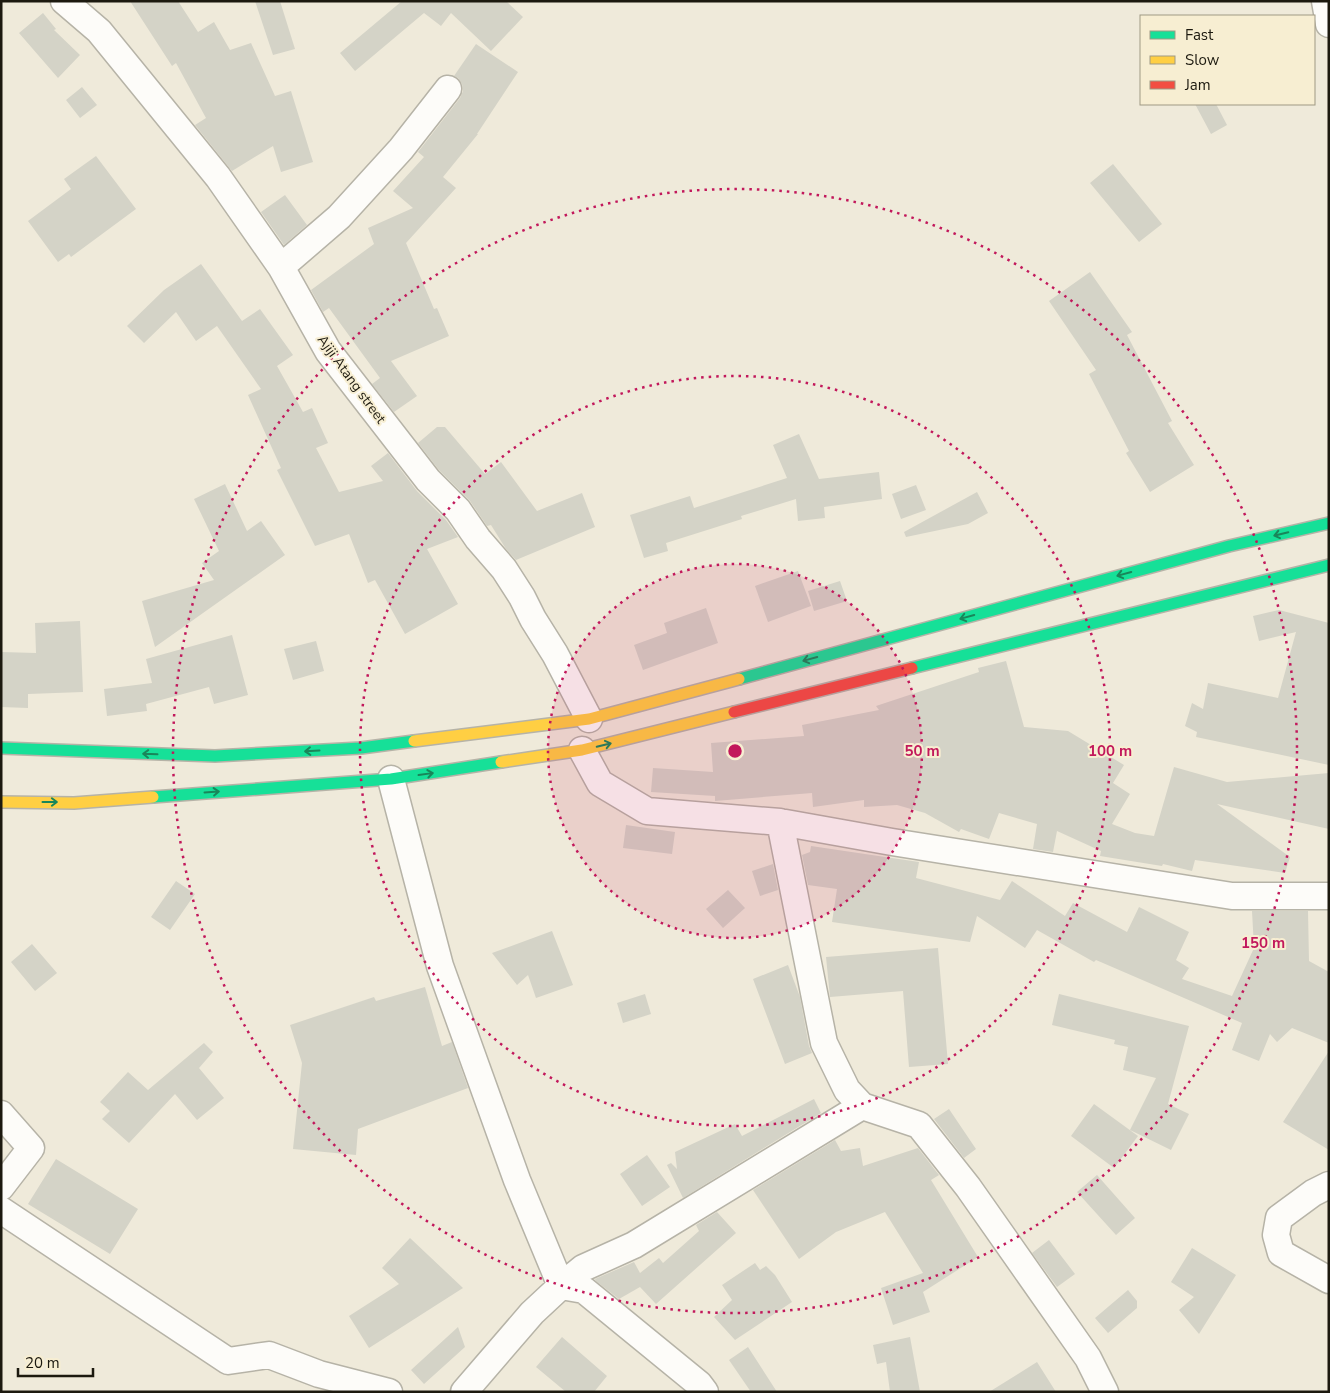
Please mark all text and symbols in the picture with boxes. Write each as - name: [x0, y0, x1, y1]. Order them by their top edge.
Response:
- legend: [1140, 15, 1315, 105]
- text: Fast: [1185, 25, 1214, 45]
- text: Slow: [1185, 50, 1220, 70]
- text: Jam: [1184, 75, 1211, 95]
- street label: Ajiji Atang street: [313, 331, 390, 428]
- one-way arrow: [1274, 530, 1290, 539]
- one-way arrow: [1116, 570, 1132, 580]
- one-way arrow: [959, 612, 975, 622]
- one-way arrow: [802, 655, 818, 664]
- one-way arrow: [595, 740, 611, 749]
- text: 50 m: [904, 741, 940, 761]
- text: 100 m: [1088, 741, 1132, 761]
- centre of rings: [726, 742, 744, 760]
- one-way arrow: [304, 746, 320, 756]
- one-way arrow: [142, 749, 158, 758]
- one-way arrow: [418, 768, 434, 778]
- one-way arrow: [204, 788, 220, 797]
- one-way arrow: [42, 797, 58, 807]
- text: 150 m: [1241, 933, 1285, 953]
- scale bar: [18, 1346, 92, 1378]
- text: 20 m: [25, 1353, 60, 1373]

